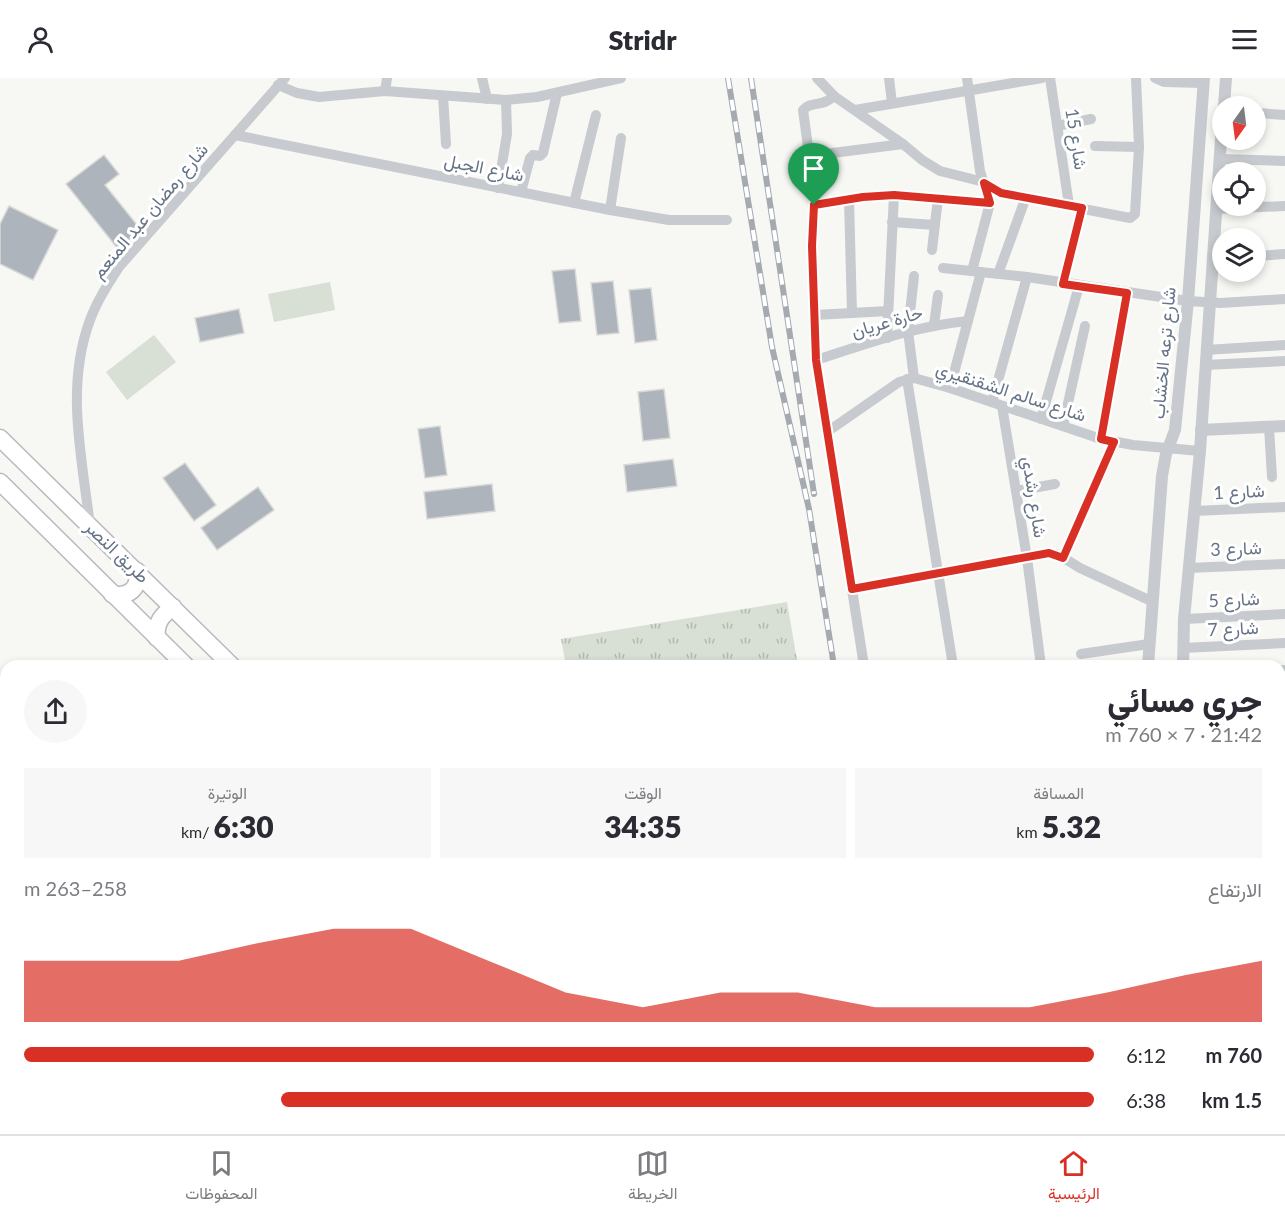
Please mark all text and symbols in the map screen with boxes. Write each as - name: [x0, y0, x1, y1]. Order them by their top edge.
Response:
- icon: person: [24, 23, 57, 56]
- text: Stridr: [608, 23, 677, 56]
- icon: menu: [1228, 23, 1261, 56]
- north arrow: [1212, 96, 1266, 150]
- map controls: [1212, 96, 1266, 282]
- street label: شارع 15: [1059, 107, 1093, 171]
- street label: شارع رمضان عبد المنعم: [86, 138, 214, 284]
- pin: [788, 143, 839, 205]
- street label: شارع الجبل: [442, 149, 526, 187]
- icon: arrive: [797, 152, 830, 185]
- button: locate: [1212, 162, 1266, 216]
- button: layers: [1212, 228, 1266, 282]
- street label: شارع ترعه الخشاب: [1146, 286, 1182, 420]
- street label: حارة عريان: [848, 300, 925, 343]
- street label: شارع سالم الشقنقيري: [932, 356, 1089, 430]
- street label: شارع رشدي: [1013, 455, 1052, 540]
- street label: شارع 1: [1213, 479, 1265, 505]
- street label: طريق النصر: [80, 515, 154, 588]
- street label: شارع 3: [1210, 536, 1262, 562]
- street label: شارع 5: [1208, 587, 1260, 613]
- street label: شارع 7: [1207, 616, 1259, 642]
- text: جري مسائي: [1107, 679, 1262, 719]
- button: share: [24, 680, 87, 743]
- text: 21:42 · 7 × 760 m: [1105, 722, 1262, 746]
- text: الوتيرة: [208, 783, 247, 802]
- text: الوقت: [624, 783, 662, 802]
- text: المسافة: [1033, 783, 1084, 802]
- text: 6:30: [214, 808, 274, 844]
- text: 34:35: [604, 808, 682, 844]
- text: 5.32: [1042, 808, 1101, 844]
- text: /km: [181, 822, 214, 841]
- text: km: [1016, 822, 1042, 841]
- text: 258–263 m: [24, 876, 127, 900]
- text: الارتفاع: [1208, 877, 1262, 901]
- text: 6:12: [1126, 1043, 1166, 1067]
- text: 760 m: [1206, 1043, 1262, 1067]
- text: 6:38: [1126, 1088, 1166, 1112]
- text: 1.5 km: [1202, 1088, 1262, 1112]
- tab: المحفوظات: [185, 1147, 257, 1208]
- tab: الخريطة: [628, 1147, 677, 1208]
- tab: الرئيسية: [1048, 1147, 1100, 1208]

